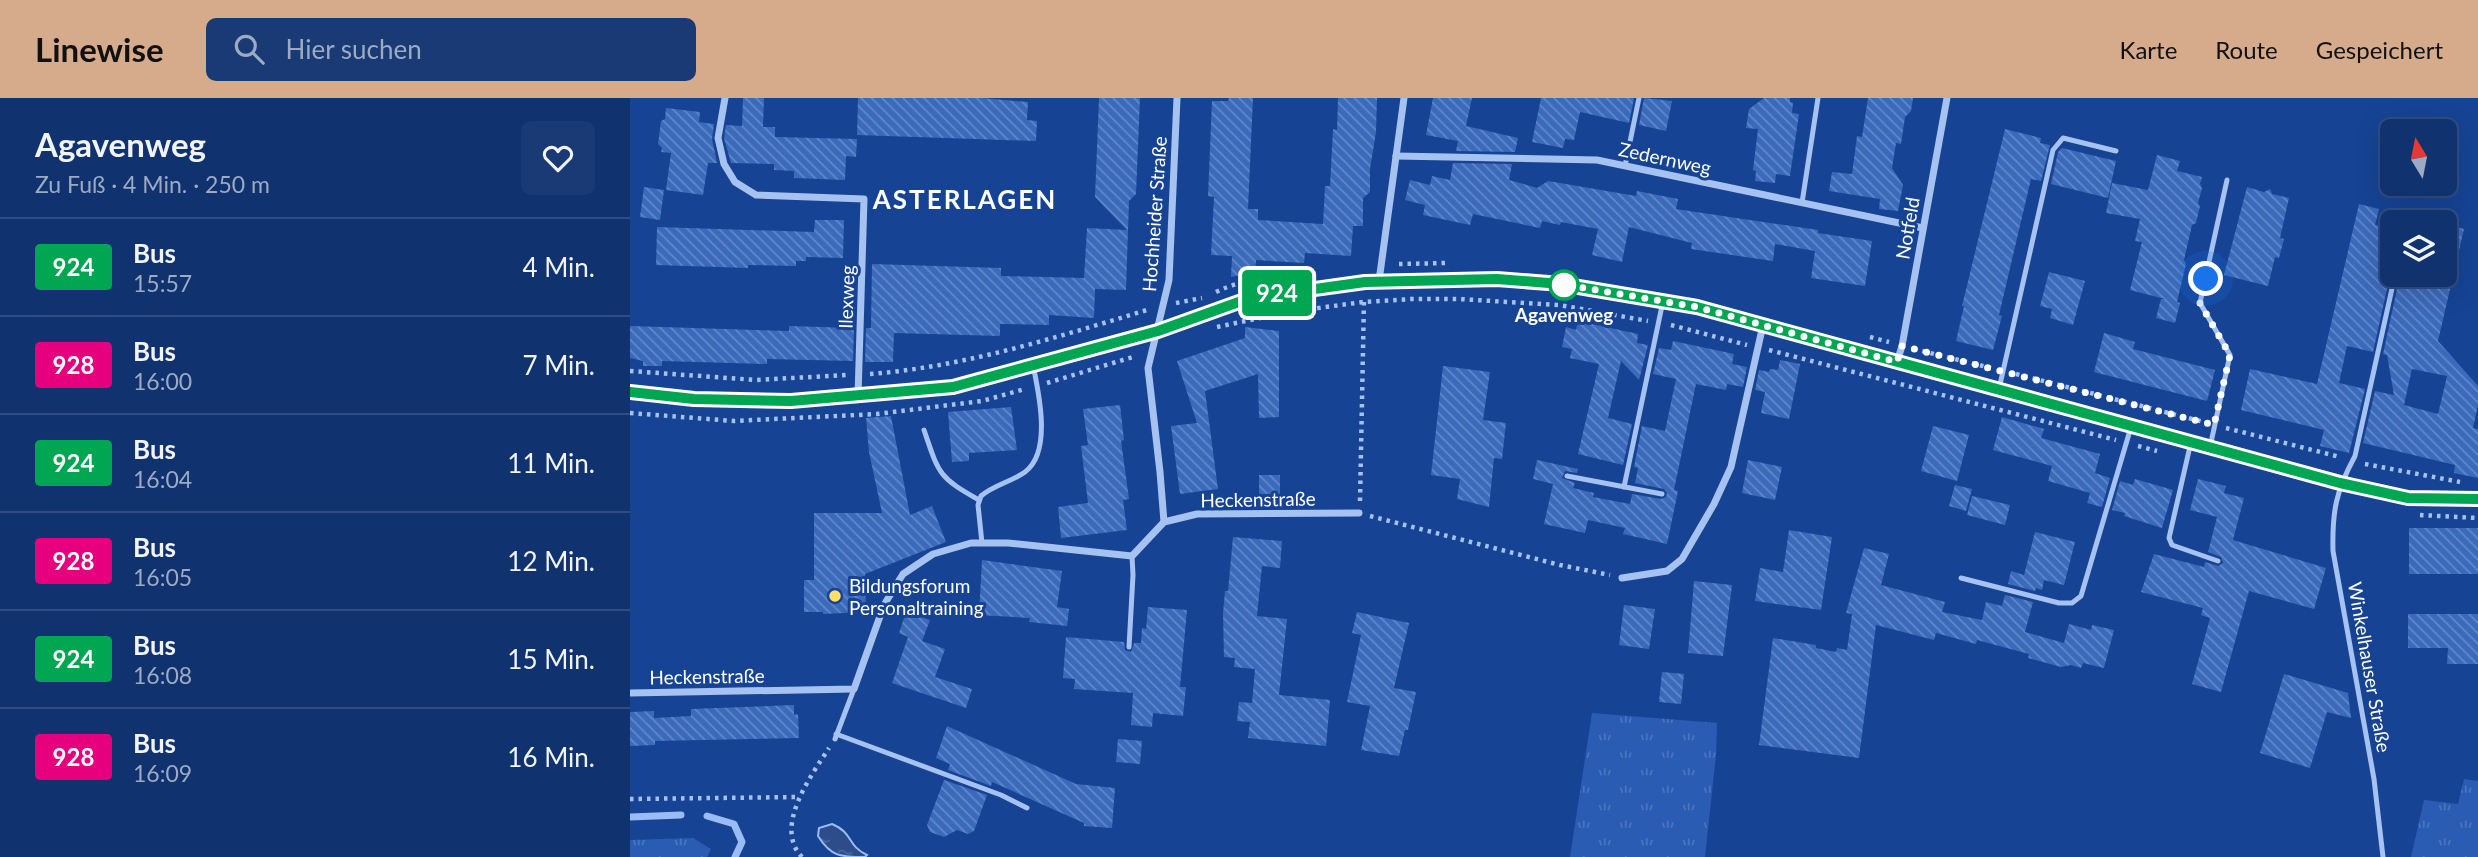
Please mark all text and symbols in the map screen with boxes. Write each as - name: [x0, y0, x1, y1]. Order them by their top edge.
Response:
- search box: [206, 18, 696, 81]
- text: Linewise: [35, 29, 164, 69]
- icon: search: [230, 30, 268, 68]
- text: Hier suchen: [286, 33, 422, 65]
- text: Karte: [2120, 35, 2177, 64]
- text: Route: [2215, 35, 2278, 64]
- text: Gespeichert: [2316, 35, 2443, 64]
- north arrow: [2380, 119, 2457, 196]
- map controls: [2380, 119, 2457, 287]
- button: heart: [521, 121, 595, 195]
- text: Agavenweg: [35, 124, 206, 164]
- street label: Hochheider Straße: [1137, 135, 1171, 293]
- street label: Zedernweg: [1617, 137, 1713, 179]
- text: Zu Fuß · 4 Min. · 250 m: [35, 170, 270, 198]
- district label: ASTERLAGEN: [872, 183, 1057, 215]
- street label: Notfeld: [1890, 195, 1924, 261]
- button: layers: [2380, 210, 2457, 287]
- text: Bus: [133, 237, 176, 269]
- text: 4 Min.: [522, 251, 595, 283]
- text: 924: [53, 252, 94, 281]
- your location: [2188, 261, 2223, 296]
- street label: Ilexweg: [833, 265, 859, 329]
- text: 15:57: [133, 269, 192, 297]
- line badge: 924: [1237, 270, 1317, 316]
- marker: Agavenweg: [1549, 270, 1579, 300]
- text: 924: [1256, 278, 1298, 307]
- place label: Agavenweg: [1514, 303, 1613, 326]
- text: Bus: [133, 335, 176, 367]
- text: 7 Min.: [522, 349, 595, 381]
- text: 928: [53, 350, 94, 379]
- text: 16:00: [133, 367, 192, 395]
- text: Bus: [133, 433, 176, 465]
- text: 11 Min.: [507, 447, 595, 479]
- text: 924: [53, 448, 94, 477]
- text: 16:04: [133, 465, 192, 493]
- street label: Heckenstraße: [1200, 486, 1316, 512]
- text: Bus: [133, 531, 176, 563]
- text: 12 Min.: [507, 545, 595, 577]
- text: 928: [53, 546, 94, 575]
- text: 16:05: [133, 563, 192, 591]
- place label: Bildungsforum Personaltraining: [849, 574, 984, 619]
- street label: Winkelhauser Straße: [2344, 580, 2396, 754]
- marker: Bildungsforum Personaltraining: [827, 588, 843, 604]
- text: Bus: [133, 629, 176, 661]
- text: 15 Min.: [507, 643, 595, 675]
- text: 924: [53, 644, 94, 673]
- text: 16:08: [133, 661, 192, 689]
- street label: Heckenstraße: [649, 663, 765, 689]
- text: Bus: [133, 727, 176, 759]
- text: 16 Min.: [507, 741, 595, 773]
- text: 928: [53, 742, 94, 771]
- text: 16:09: [133, 759, 192, 787]

